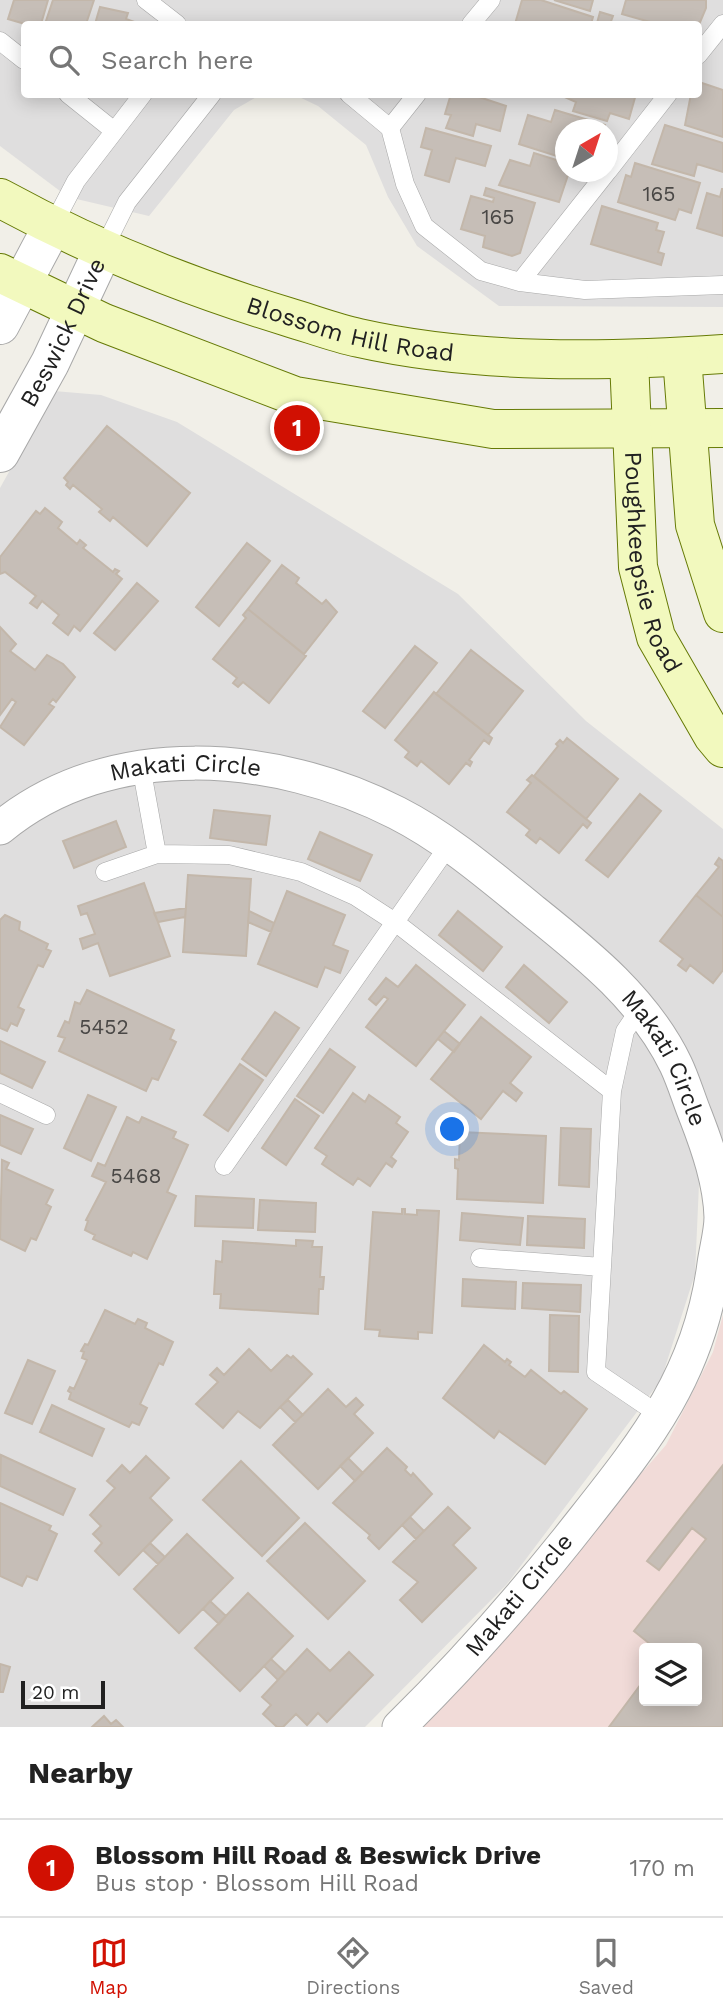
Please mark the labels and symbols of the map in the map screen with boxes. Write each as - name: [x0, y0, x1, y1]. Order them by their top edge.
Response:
- north arrow: [555, 119, 618, 182]
- house number: 165: [642, 181, 676, 206]
- house number: 165: [481, 204, 515, 229]
- street label: Beswick Drive: [14, 254, 111, 412]
- street label: Blossom Hill Road: [243, 291, 456, 367]
- pin: 1: [274, 402, 320, 454]
- street label: Poughkeepsie Road: [619, 451, 688, 678]
- street label: Makati Circle: [107, 749, 263, 787]
- street label: Makati Circle: [616, 984, 712, 1130]
- house number: 5452: [79, 1014, 129, 1039]
- your location: [435, 1112, 469, 1146]
- house number: 5468: [111, 1163, 161, 1188]
- street label: Makati Circle: [459, 1528, 579, 1662]
- scale bar: [21, 1678, 105, 1710]

